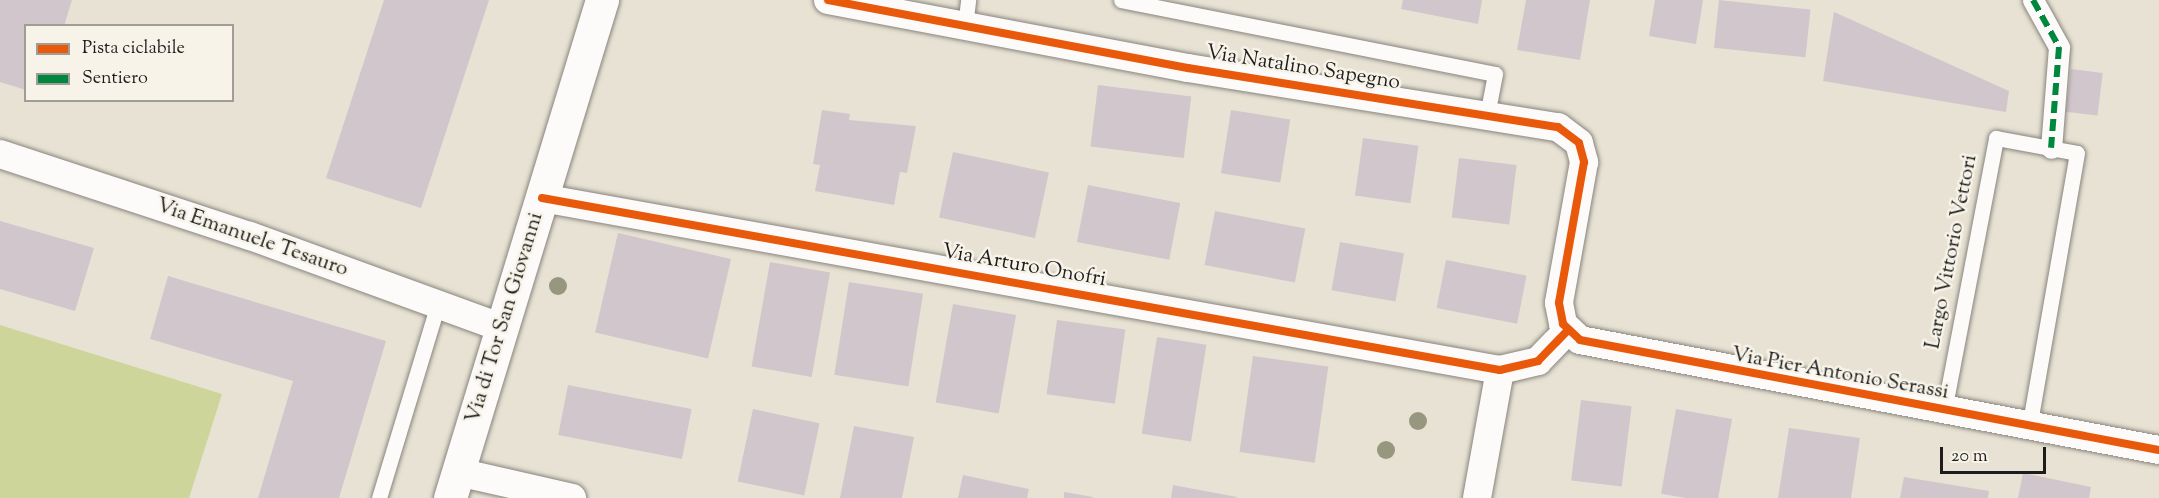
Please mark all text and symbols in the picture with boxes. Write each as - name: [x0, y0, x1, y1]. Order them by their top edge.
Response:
- legend: [24, 24, 234, 102]
- text: Pista ciclabile: [82, 36, 185, 62]
- street label: Via Natalino Sapegno: [1204, 40, 1402, 96]
- text: Sentiero: [82, 66, 148, 92]
- street label: Largo Vittorio Vettori: [1921, 153, 1983, 351]
- street label: Via Emanuele Tesauro: [153, 193, 351, 283]
- street label: Via di Tor San Giovanni: [461, 209, 549, 427]
- street label: Via Arturo Onofri: [940, 239, 1108, 293]
- street label: Via Pier Antonio Serassi: [1730, 343, 1950, 405]
- scale bar: [1943, 435, 2050, 473]
- text: 20 m: [1951, 444, 1988, 470]

